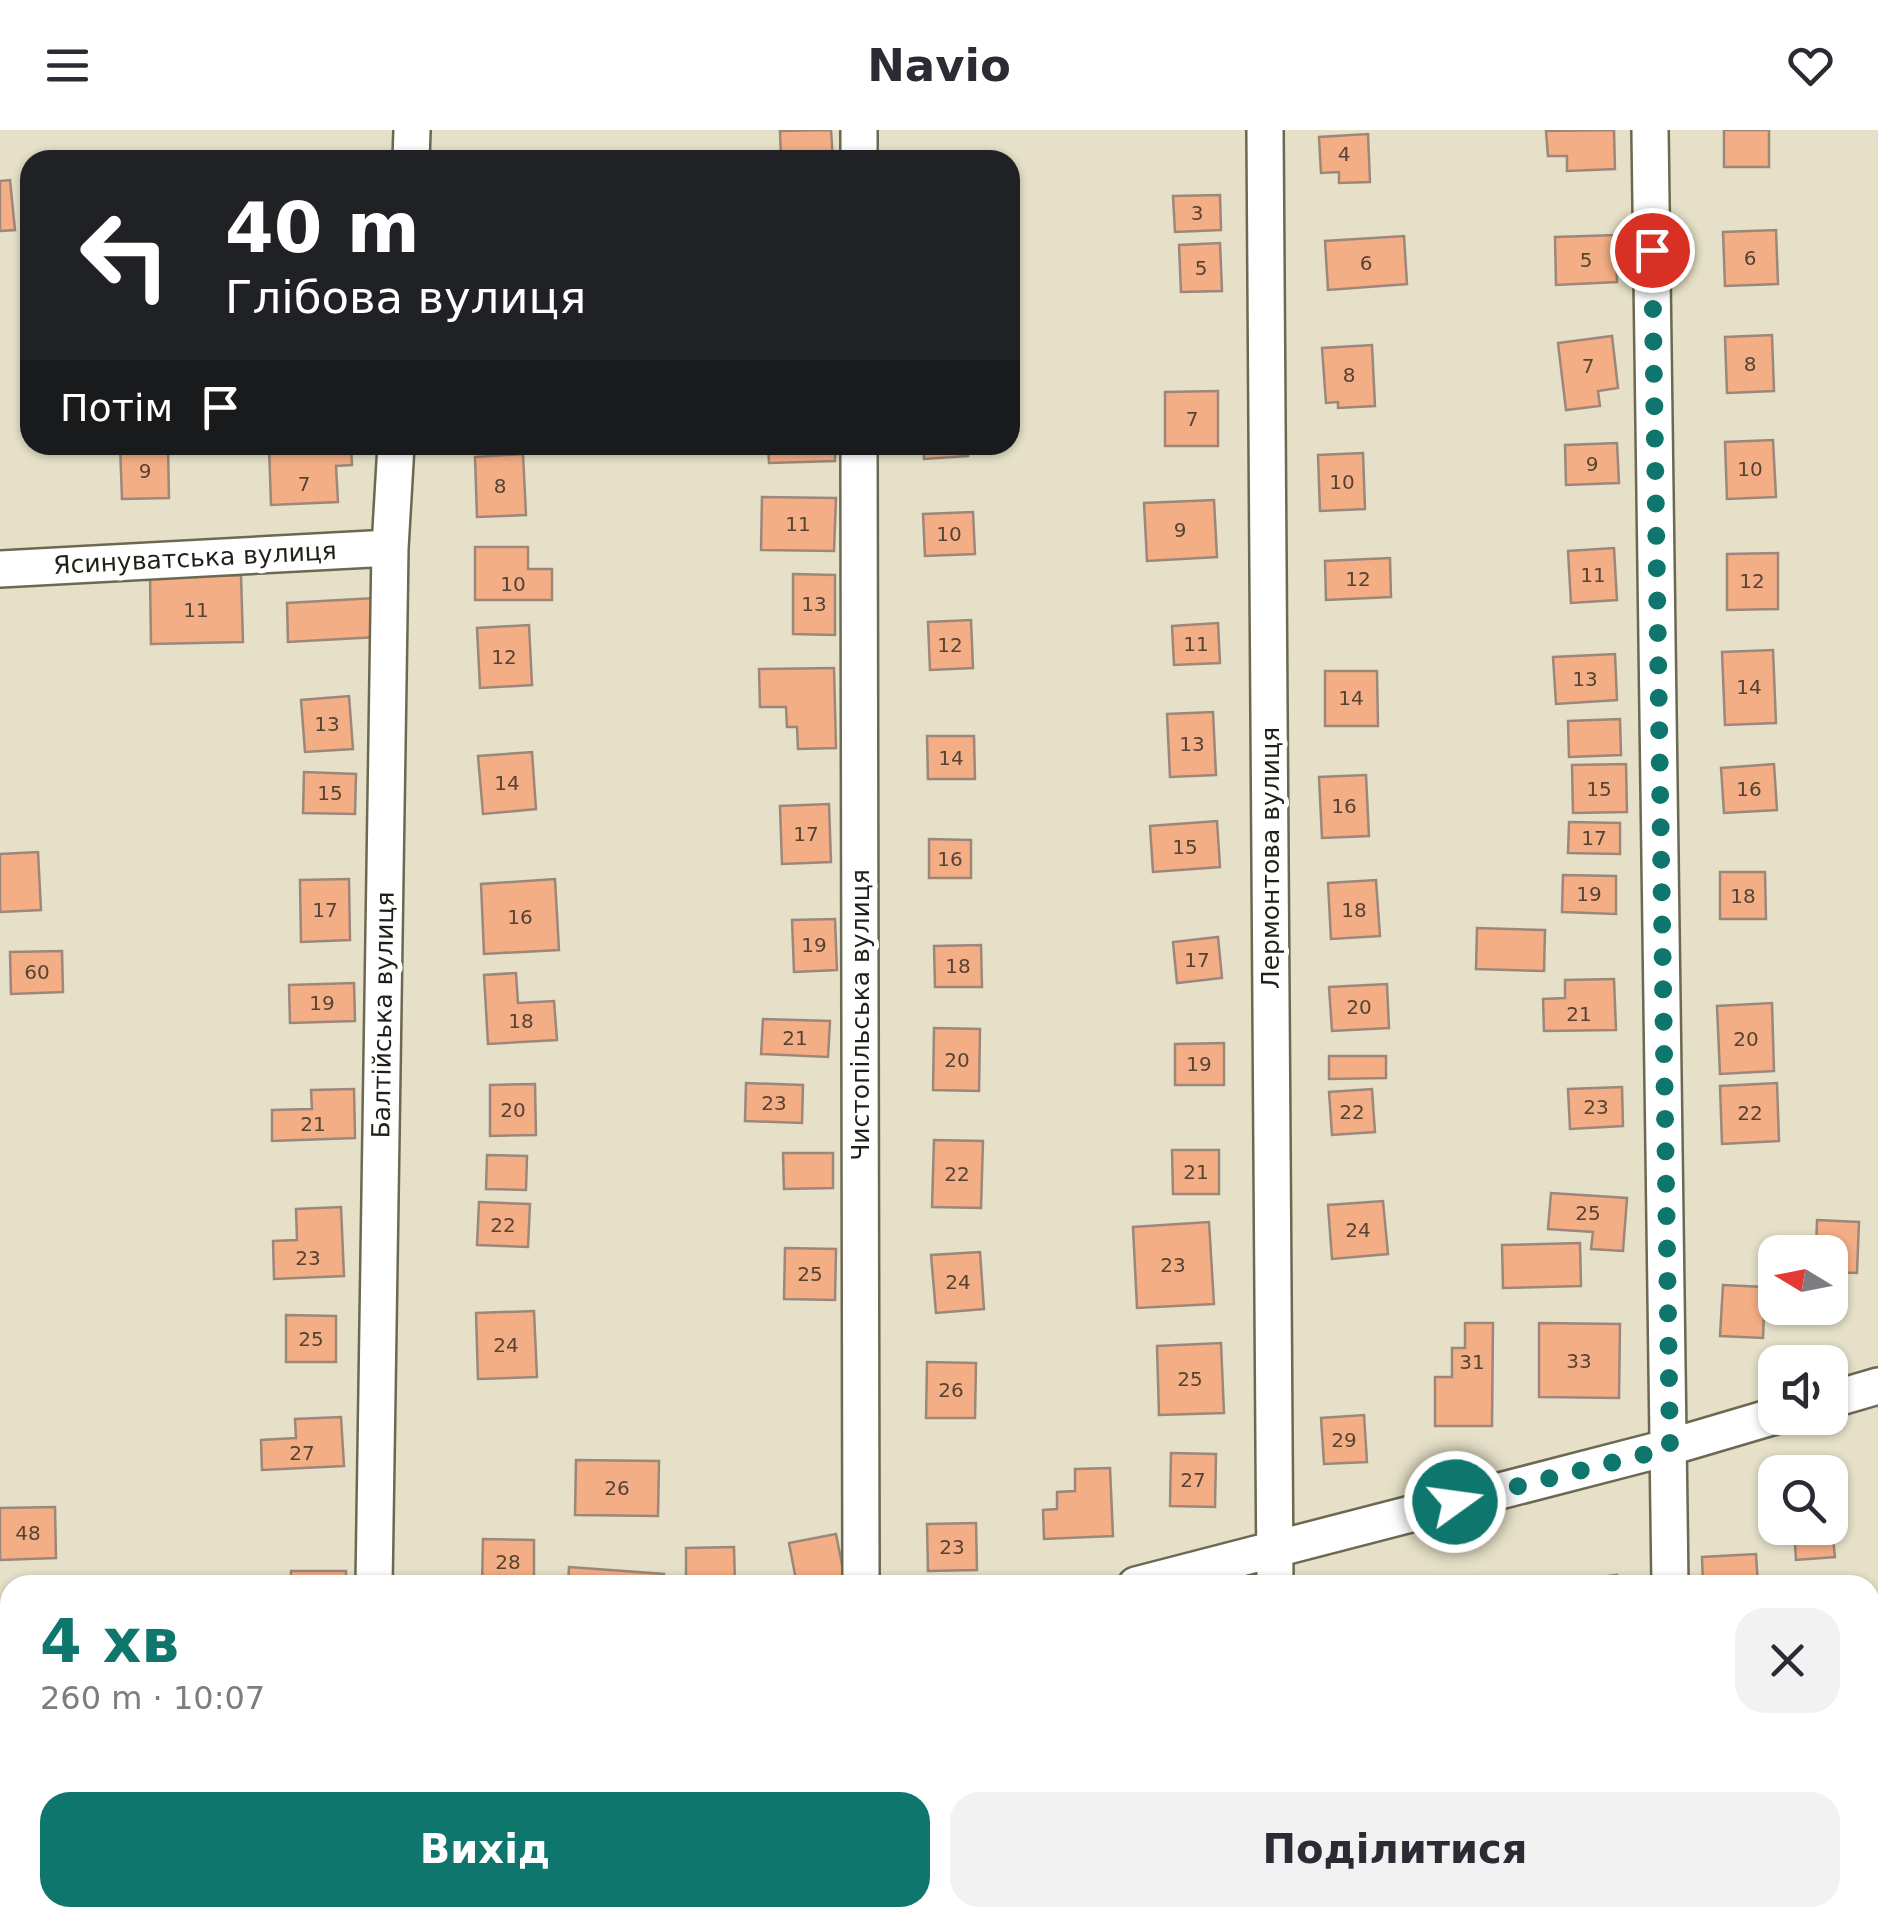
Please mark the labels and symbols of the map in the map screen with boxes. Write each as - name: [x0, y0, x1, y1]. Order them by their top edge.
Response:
- house number: 4: [1338, 142, 1350, 166]
- house number: 3: [1191, 201, 1203, 225]
- pin: [1610, 208, 1695, 293]
- house number: 6: [1744, 246, 1756, 270]
- house number: 5: [1580, 248, 1592, 272]
- house number: 6: [1360, 251, 1372, 275]
- house number: 5: [1195, 256, 1207, 280]
- house number: 8: [1744, 352, 1756, 376]
- house number: 7: [1582, 354, 1594, 378]
- house number: 8: [1343, 363, 1355, 387]
- house number: 7: [1186, 407, 1198, 431]
- house number: 9: [1586, 452, 1598, 476]
- house number: 10: [1737, 457, 1763, 481]
- house number: 9: [139, 459, 151, 483]
- house number: 10: [1329, 470, 1355, 494]
- house number: 7: [298, 472, 310, 496]
- house number: 8: [494, 474, 506, 498]
- house number: 11: [785, 512, 811, 536]
- house number: 9: [1174, 518, 1186, 542]
- house number: 10: [936, 522, 962, 546]
- street label: Ясинуватська вулиця: [53, 536, 337, 580]
- house number: 11: [1580, 563, 1606, 587]
- house number: 12: [1345, 567, 1371, 591]
- house number: 12: [1739, 569, 1765, 593]
- house number: 10: [500, 572, 526, 596]
- house number: 13: [801, 592, 827, 616]
- house number: 11: [183, 598, 209, 622]
- house number: 11: [1183, 632, 1209, 656]
- house number: 12: [937, 633, 963, 657]
- house number: 12: [491, 645, 517, 669]
- house number: 13: [1572, 667, 1598, 691]
- house number: 14: [1736, 675, 1762, 699]
- house number: 14: [1338, 686, 1364, 710]
- house number: 13: [314, 712, 340, 736]
- street label: Лермонтова вулиця: [1256, 727, 1285, 989]
- house number: 13: [1179, 732, 1205, 756]
- house number: 14: [938, 746, 964, 770]
- house number: 14: [494, 771, 520, 795]
- house number: 15: [1586, 777, 1612, 801]
- house number: 16: [1736, 777, 1762, 801]
- house number: 15: [317, 781, 343, 805]
- house number: 16: [1331, 794, 1357, 818]
- house number: 17: [793, 822, 819, 846]
- house number: 17: [1581, 826, 1607, 850]
- house number: 15: [1172, 835, 1198, 859]
- house number: 16: [937, 847, 963, 871]
- street label: Чистопільська вулиця: [846, 869, 875, 1161]
- house number: 19: [1576, 882, 1602, 906]
- house number: 18: [1730, 884, 1756, 908]
- street label: Балтійська вулиця: [366, 891, 400, 1139]
- house number: 17: [312, 898, 338, 922]
- house number: 18: [1341, 898, 1367, 922]
- house number: 16: [507, 905, 533, 929]
- house number: 19: [801, 933, 827, 957]
- house number: 17: [1184, 948, 1210, 972]
- house number: 18: [945, 954, 971, 978]
- house number: 60: [24, 960, 50, 984]
- house number: 19: [309, 991, 335, 1015]
- house number: 20: [1346, 995, 1372, 1019]
- house number: 21: [1566, 1002, 1592, 1026]
- house number: 18: [508, 1009, 534, 1033]
- house number: 21: [782, 1026, 808, 1050]
- house number: 20: [1733, 1027, 1759, 1051]
- house number: 20: [944, 1048, 970, 1072]
- house number: 19: [1186, 1052, 1212, 1076]
- house number: 23: [761, 1091, 787, 1115]
- house number: 23: [1583, 1095, 1609, 1119]
- house number: 20: [500, 1098, 526, 1122]
- house number: 22: [1339, 1100, 1365, 1124]
- house number: 22: [1737, 1101, 1763, 1125]
- house number: 21: [300, 1112, 326, 1136]
- house number: 21: [1183, 1160, 1209, 1184]
- house number: 22: [944, 1162, 970, 1186]
- house number: 25: [1575, 1201, 1601, 1225]
- house number: 22: [490, 1213, 516, 1237]
- house number: 24: [1345, 1218, 1371, 1242]
- north arrow: [1758, 1235, 1848, 1325]
- house number: 23: [295, 1246, 321, 1270]
- house number: 23: [1160, 1253, 1186, 1277]
- house number: 25: [797, 1262, 823, 1286]
- house number: 24: [945, 1270, 971, 1294]
- house number: 25: [298, 1327, 324, 1351]
- house number: 24: [493, 1333, 519, 1357]
- house number: 33: [1566, 1349, 1592, 1373]
- house number: 31: [1459, 1350, 1485, 1374]
- house number: 25: [1177, 1367, 1203, 1391]
- house number: 26: [938, 1378, 964, 1402]
- house number: 29: [1331, 1428, 1357, 1452]
- house number: 27: [289, 1441, 315, 1465]
- position arrow: [1403, 1450, 1507, 1554]
- house number: 27: [1180, 1468, 1206, 1492]
- house number: 26: [604, 1476, 630, 1500]
- house number: 48: [15, 1521, 41, 1545]
- house number: 23: [939, 1535, 965, 1559]
- house number: 28: [495, 1550, 521, 1574]

